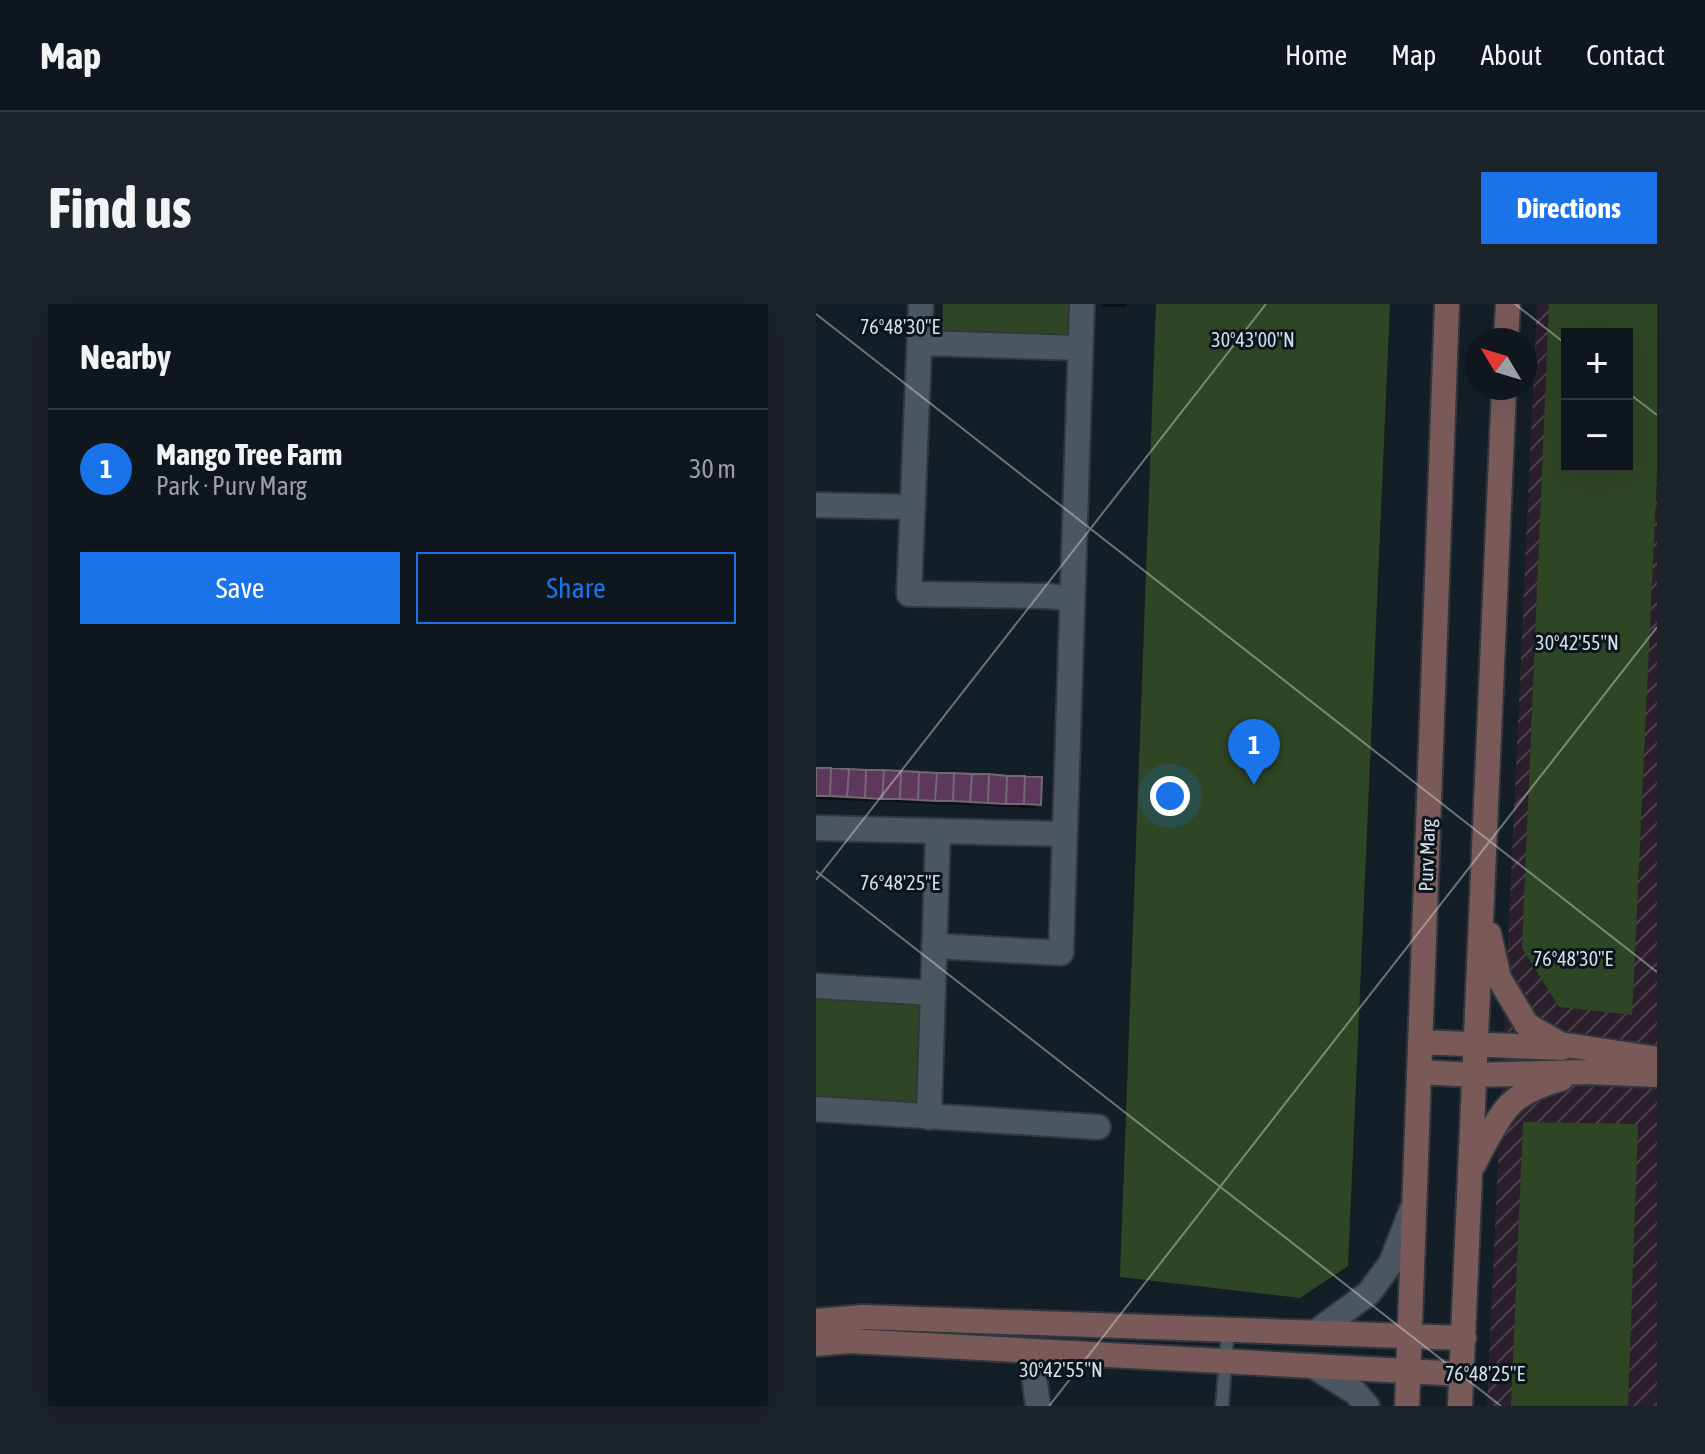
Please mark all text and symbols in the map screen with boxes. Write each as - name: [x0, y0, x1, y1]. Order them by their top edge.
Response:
- text: Map: [40, 34, 101, 77]
- text: Home: [1285, 39, 1347, 71]
- text: Map: [1391, 39, 1436, 71]
- text: About: [1480, 39, 1542, 71]
- text: Contact: [1586, 39, 1665, 71]
- button: Directions: [1481, 172, 1657, 244]
- text: Find us: [48, 176, 192, 240]
- text: 76°48'30"E: [860, 315, 941, 338]
- text: 30°43'00"N: [1211, 328, 1295, 351]
- north arrow: [1465, 328, 1537, 400]
- map controls: [1561, 328, 1633, 472]
- button: +: [1561, 328, 1633, 400]
- text: Nearby: [80, 337, 171, 376]
- button: −: [1561, 400, 1633, 472]
- text: Mango Tree Farm: [156, 437, 342, 471]
- text: 1: [100, 454, 112, 484]
- text: 30 m: [689, 454, 736, 484]
- text: Park · Purv Marg: [156, 471, 307, 501]
- button: Save: [80, 552, 400, 624]
- button: Share: [416, 552, 736, 624]
- text: 30°42'55"N: [1535, 631, 1619, 654]
- pin: 1: [1228, 719, 1280, 785]
- your location: [1150, 776, 1190, 816]
- street label: Purv Marg: [1414, 818, 1439, 892]
- text: 76°48'25"E: [860, 871, 941, 894]
- text: 76°48'30"E: [1533, 947, 1614, 970]
- text: 30°42'55"N: [1019, 1358, 1103, 1381]
- text: 76°48'25"E: [1445, 1362, 1526, 1385]

